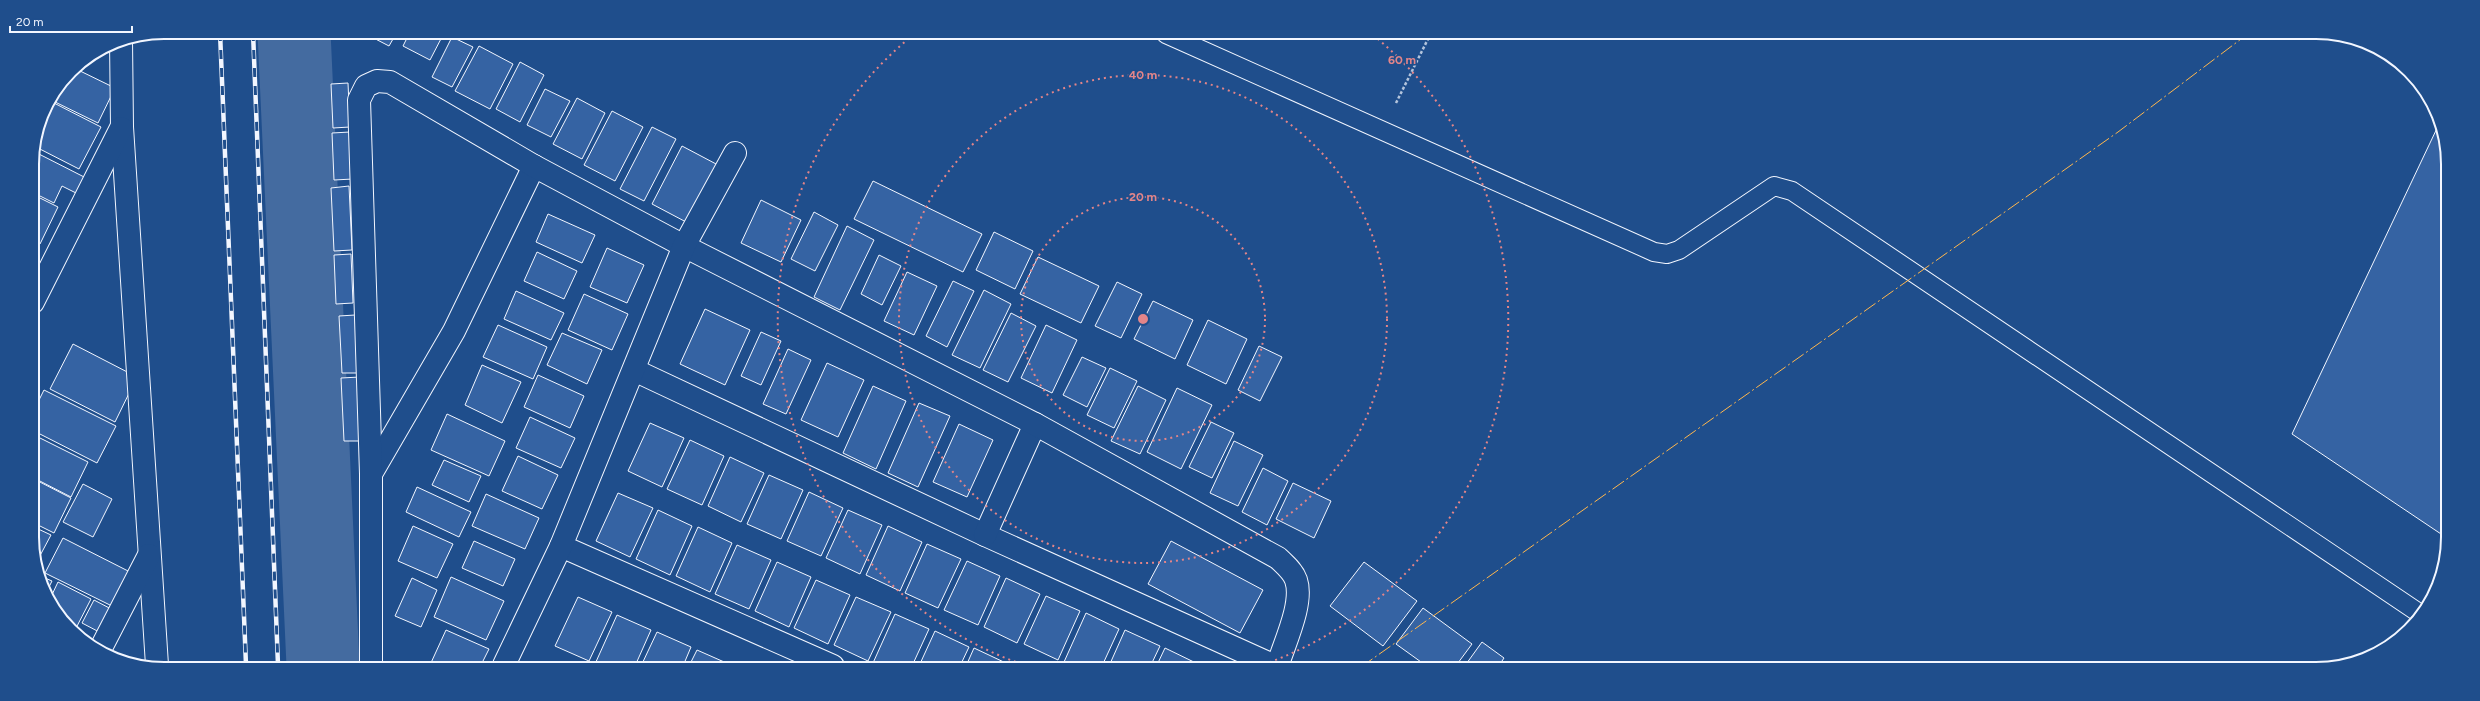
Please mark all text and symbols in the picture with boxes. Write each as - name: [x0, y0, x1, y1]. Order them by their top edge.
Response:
- scale bar: [10, 8, 132, 34]
- text: 20 m: [16, 15, 44, 29]
- text: 60 m: [1388, 53, 1416, 67]
- text: 40 m: [1129, 68, 1157, 82]
- text: 20 m: [1129, 190, 1157, 204]
- centre of rings: [1136, 312, 1150, 326]

